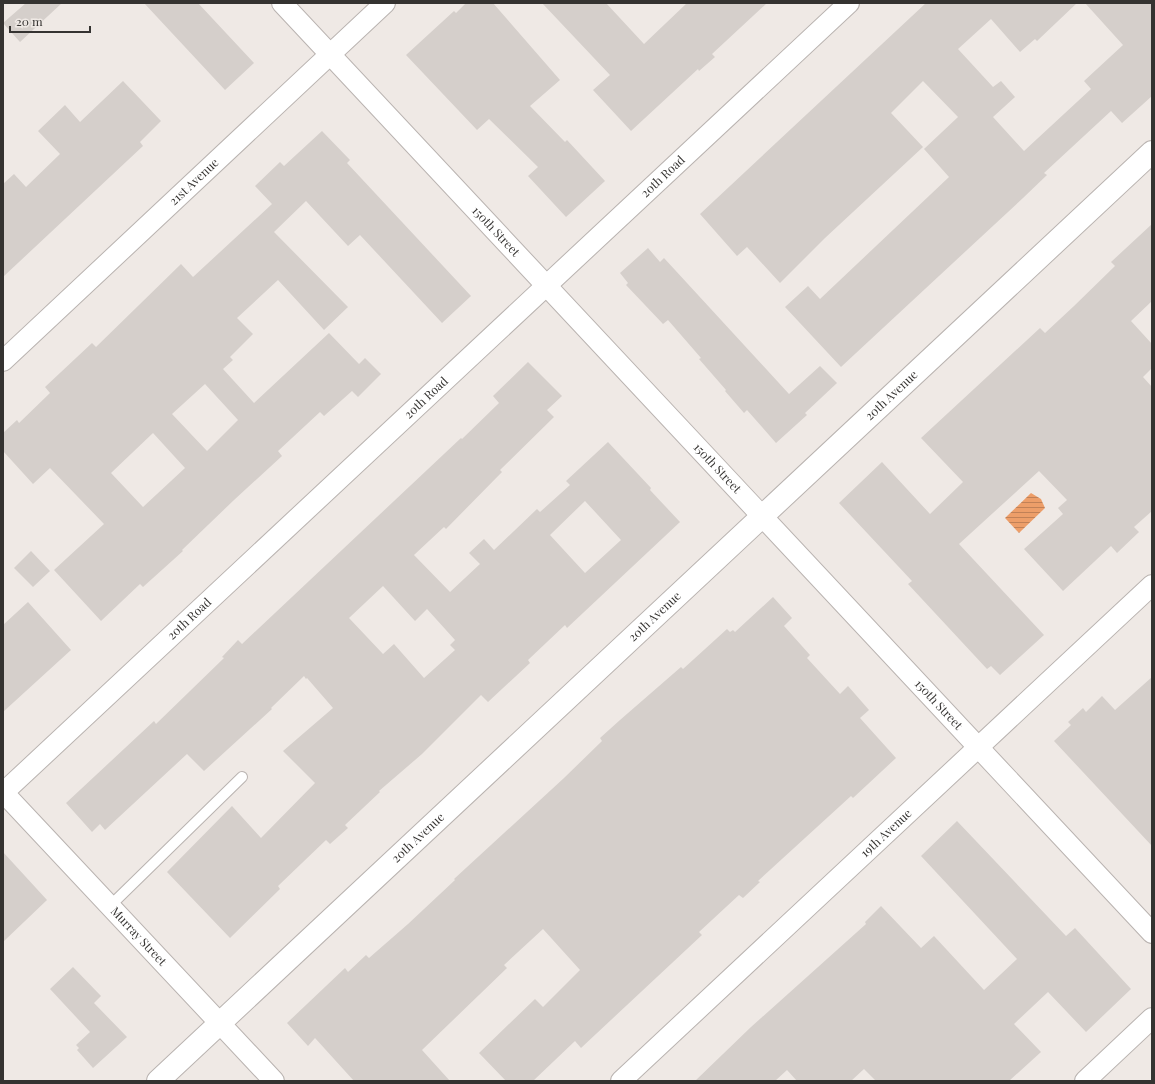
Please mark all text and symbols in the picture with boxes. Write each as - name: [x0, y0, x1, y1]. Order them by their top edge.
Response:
- scale bar: [10, 8, 90, 34]
- text: 20 m: [16, 13, 43, 29]
- street label: 20th Road: [637, 151, 688, 200]
- street label: 21st Avenue: [165, 154, 222, 208]
- street label: 150th Street: [469, 202, 524, 260]
- street label: 20th Avenue: [861, 366, 921, 423]
- street label: 20th Road: [400, 373, 451, 422]
- street label: 150th Street: [691, 439, 746, 497]
- street label: 20th Avenue: [624, 587, 684, 645]
- street label: 20th Road: [163, 594, 214, 643]
- street label: 150th Street: [912, 676, 967, 733]
- street label: 19th Avenue: [857, 805, 914, 860]
- street label: 20th Avenue: [388, 809, 447, 866]
- street label: Murray Street: [108, 903, 171, 969]

